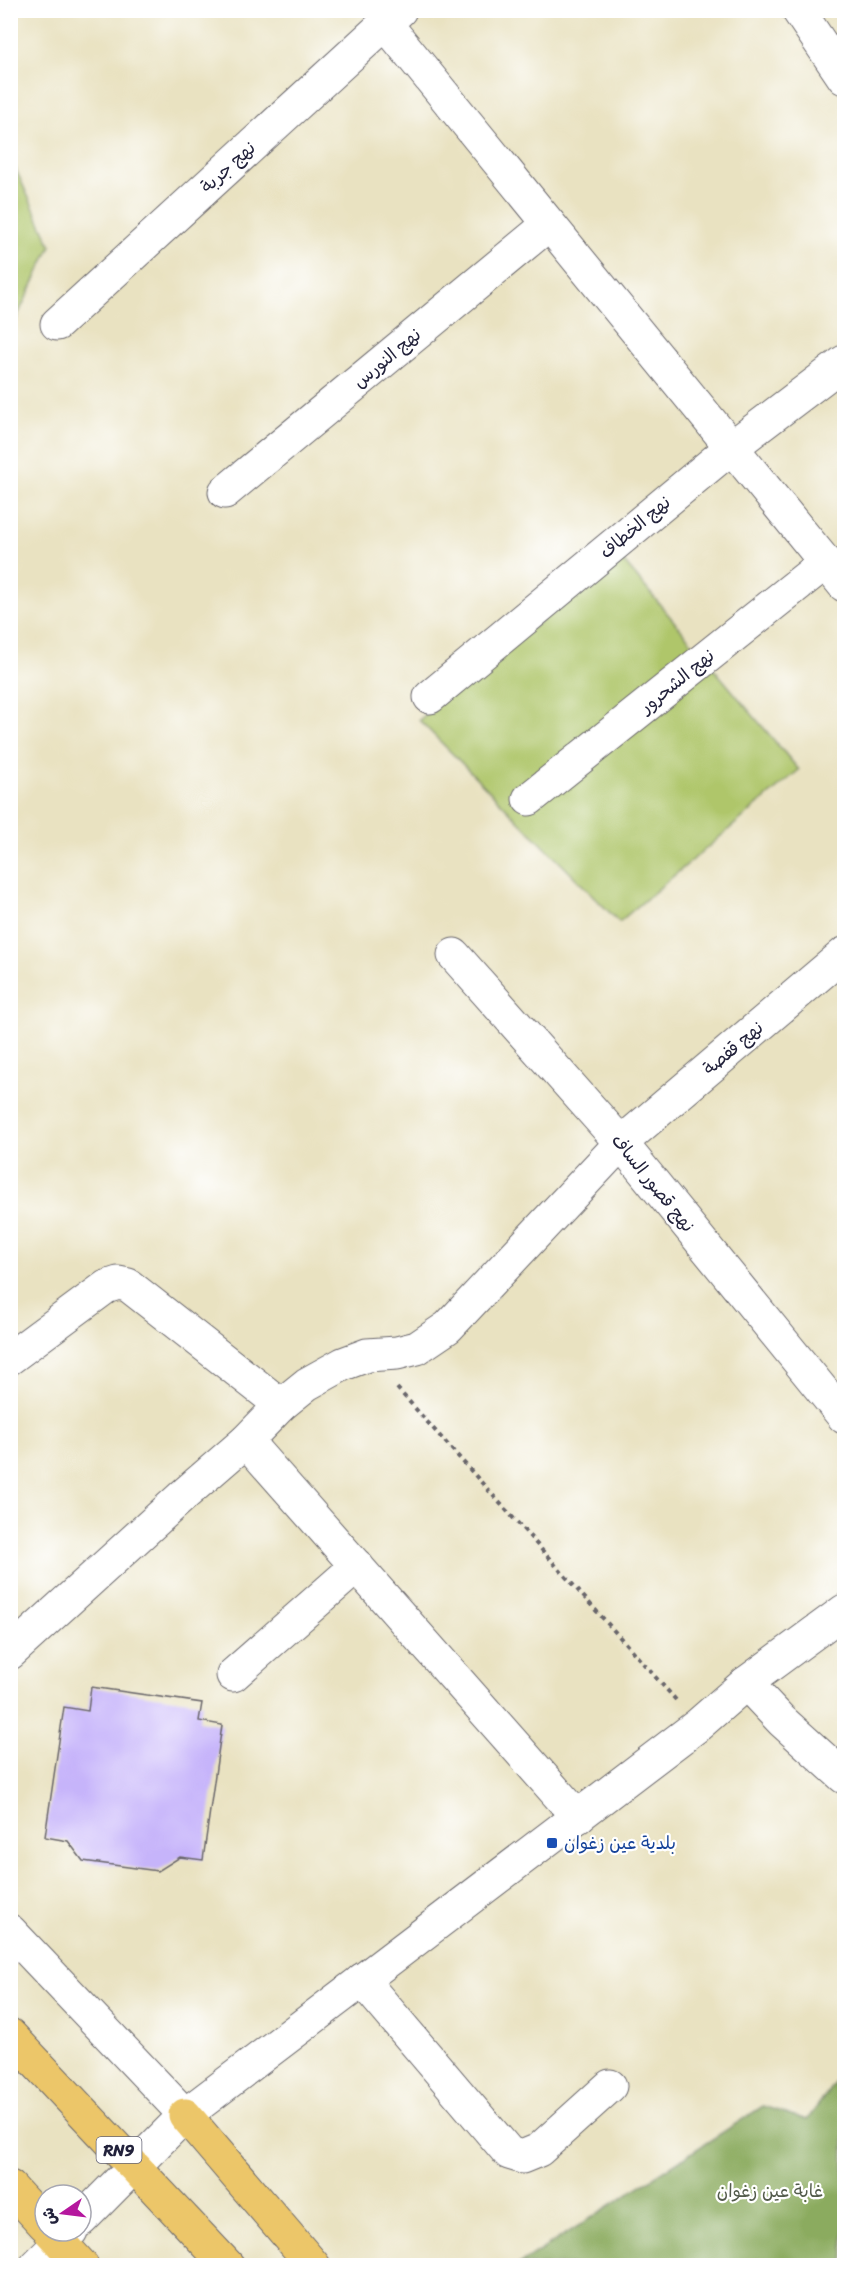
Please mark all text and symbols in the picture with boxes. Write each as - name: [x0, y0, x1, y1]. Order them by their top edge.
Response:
- street label: نهج جربة: [193, 133, 263, 201]
- street label: نهج النورس: [345, 319, 429, 397]
- street label: نهج الخطاف: [592, 487, 678, 567]
- street label: نهج الشحرور: [630, 640, 722, 723]
- street label: نهج قفصة: [695, 1013, 771, 1083]
- street label: نهج قصور الساف: [603, 1126, 703, 1240]
- place label: بلدية عين زغوان: [564, 1827, 676, 1859]
- marker: بلدية عين زغوان: [545, 1836, 559, 1850]
- road number: RN9: [96, 2137, 142, 2163]
- park label: غابة عين زغوان: [717, 2175, 823, 2207]
- north arrow: [33, 2183, 93, 2243]
- text: ش: [33, 2204, 65, 2229]

